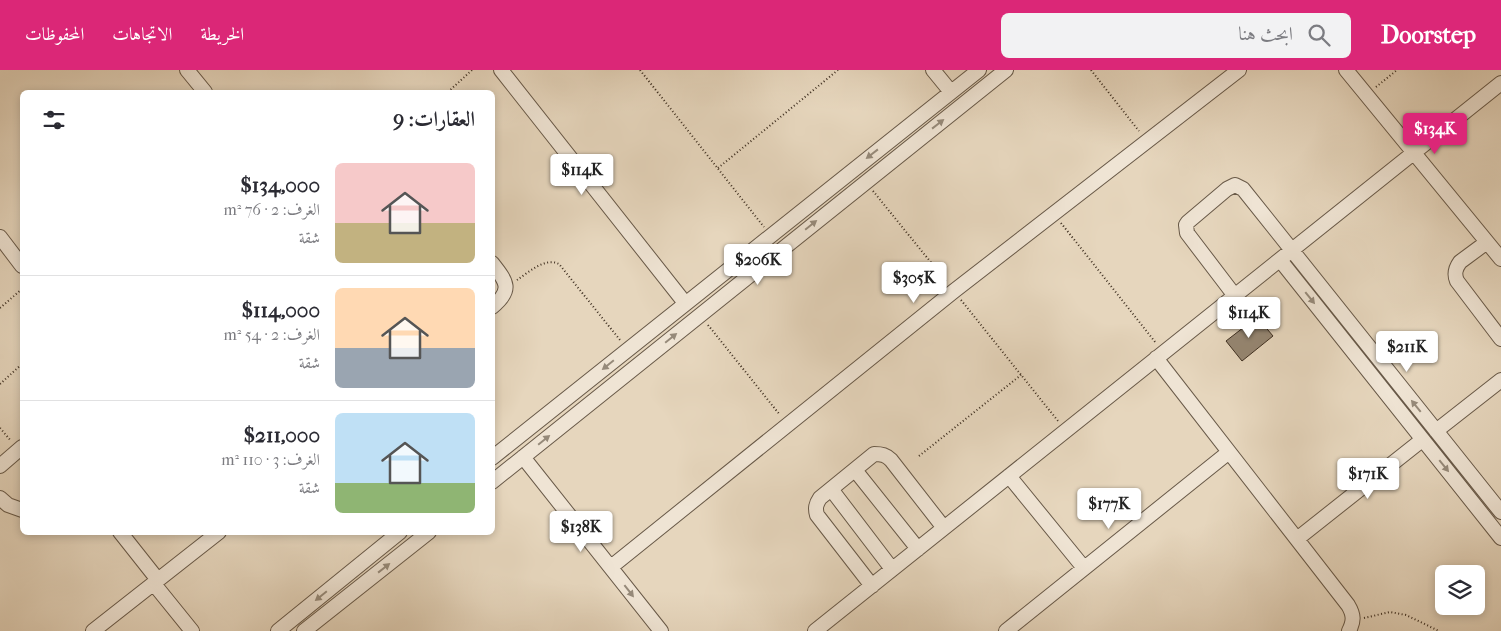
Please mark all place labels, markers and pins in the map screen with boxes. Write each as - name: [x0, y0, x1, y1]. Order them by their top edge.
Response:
- pin: $134K: [1400, 112, 1470, 155]
- pin: $114K: [547, 154, 617, 196]
- pin: $206K: [723, 244, 793, 286]
- pin: $305K: [879, 262, 949, 304]
- pin: $114K: [1214, 296, 1284, 339]
- pin: $211K: [1372, 330, 1442, 373]
- pin: $171K: [1333, 458, 1403, 500]
- pin: $177K: [1074, 488, 1144, 530]
- pin: $138K: [546, 510, 616, 553]

